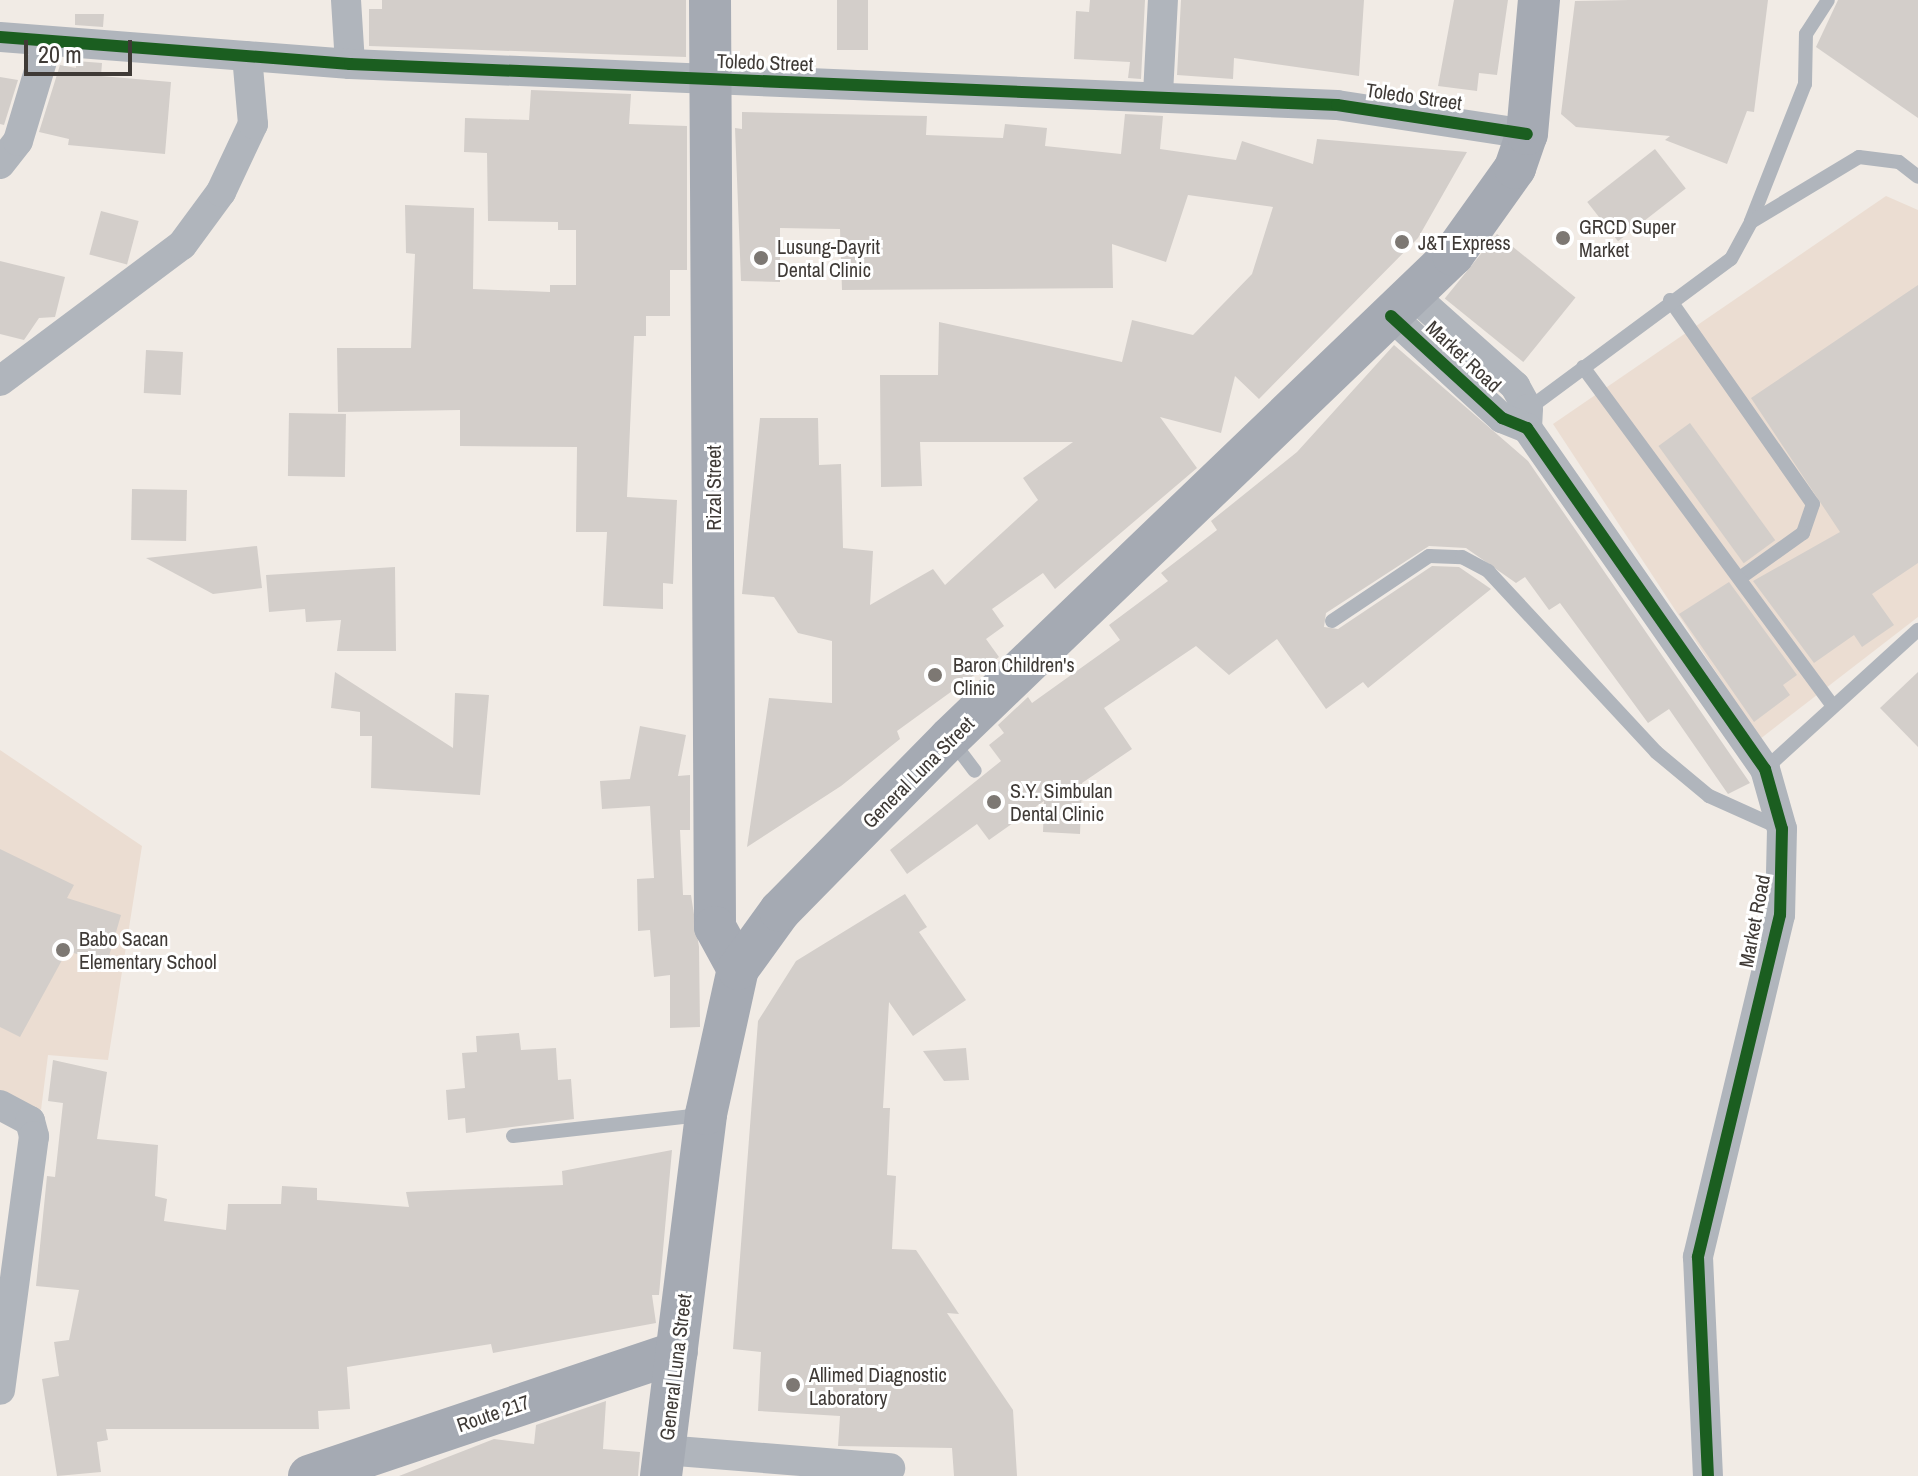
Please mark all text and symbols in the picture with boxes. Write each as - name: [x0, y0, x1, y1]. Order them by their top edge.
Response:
- scale bar: [28, 24, 136, 74]
- text: 20 m: [38, 38, 82, 70]
- street label: Toledo Street: [716, 48, 814, 76]
- street label: Toledo Street: [1364, 77, 1464, 115]
- place label: GRCD Super Market: [1579, 214, 1676, 261]
- marker: GRCD Super Market: [1554, 229, 1572, 247]
- place label: J&T Express: [1418, 230, 1511, 254]
- marker: J&T Express: [1393, 233, 1411, 251]
- place label: Lusung-Dayrit Dental Clinic: [777, 234, 880, 281]
- marker: Lusung-Dayrit Dental Clinic: [752, 249, 770, 267]
- street label: Market Road: [1421, 315, 1507, 397]
- street label: Rizal Street: [701, 445, 725, 531]
- place label: Baron Children's Clinic: [953, 652, 1075, 699]
- marker: Baron Children's Clinic: [924, 664, 946, 686]
- street label: General Luna Street: [857, 711, 979, 833]
- place label: S.Y. Simbulan Dental Clinic: [1010, 778, 1113, 825]
- marker: S.Y. Simbulan Dental Clinic: [985, 793, 1003, 811]
- street label: Market Road: [1733, 873, 1775, 969]
- place label: Babo Sacan Elementary School: [79, 926, 217, 973]
- marker: Babo Sacan Elementary School: [54, 941, 72, 959]
- street label: General Luna Street: [654, 1292, 696, 1442]
- place label: Allimed Diagnostic Laboratory: [809, 1362, 947, 1409]
- marker: Allimed Diagnostic Laboratory: [784, 1376, 802, 1394]
- street label: Route 217: [453, 1389, 533, 1437]

